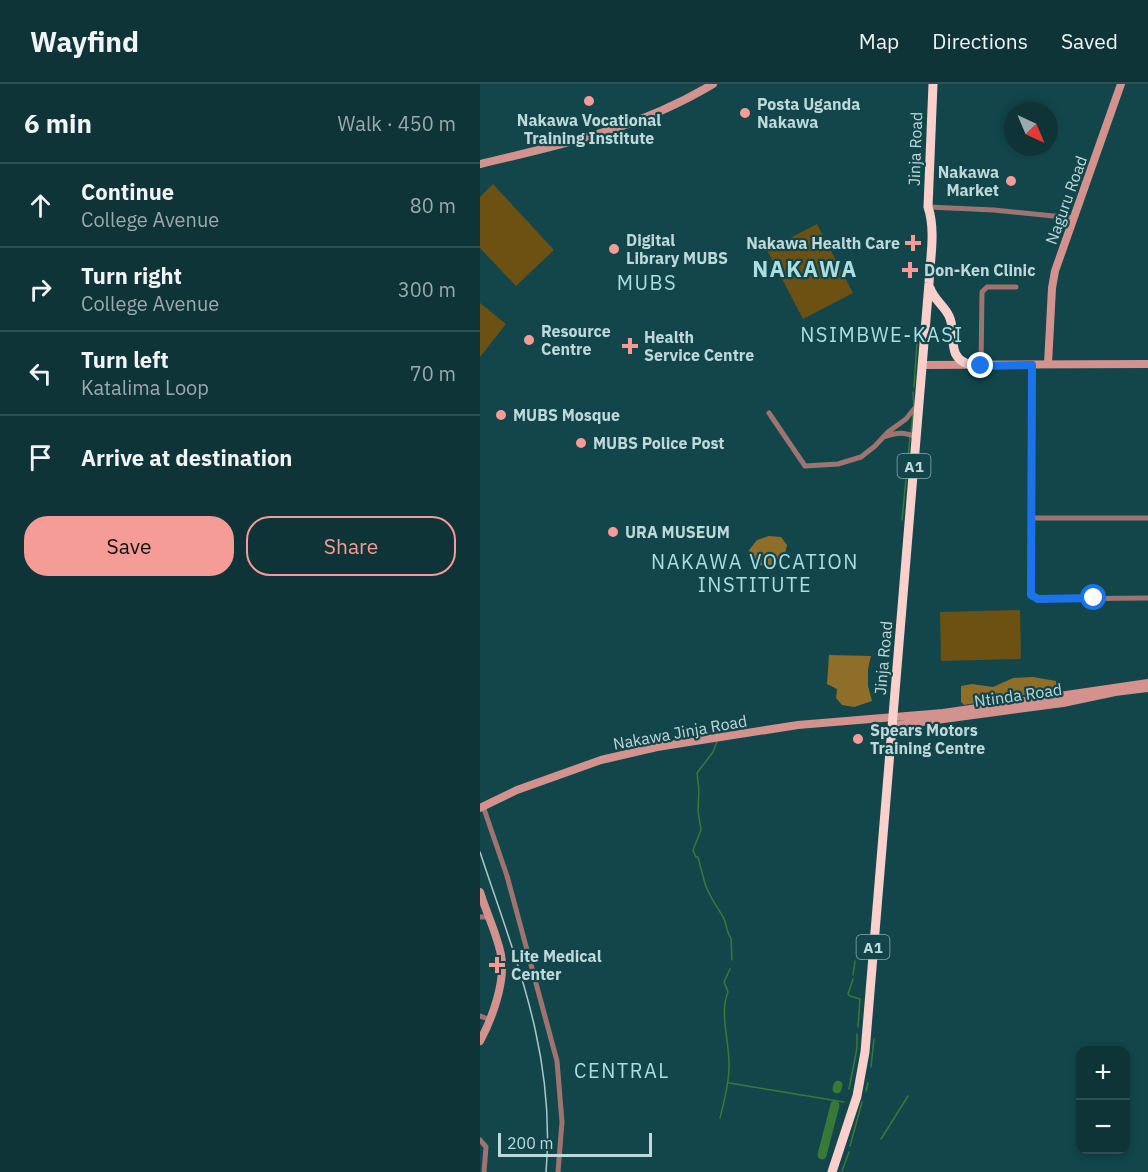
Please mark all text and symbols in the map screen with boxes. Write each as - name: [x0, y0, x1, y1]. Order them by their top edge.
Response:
- text: Wayfind: [30, 23, 139, 60]
- text: Map: [859, 27, 899, 55]
- text: Directions: [932, 27, 1028, 55]
- text: Saved: [1061, 27, 1118, 55]
- marker: Nakawa Vocational Training Institute: [582, 94, 596, 108]
- place label: Posta Uganda Nakawa: [757, 94, 860, 132]
- north arrow: [1004, 102, 1058, 156]
- text: 6 min: [24, 106, 92, 140]
- marker: Posta Uganda Nakawa: [738, 106, 752, 120]
- text: Walk · 450 m: [338, 110, 456, 137]
- place label: Nakawa Vocational Training Institute: [517, 110, 661, 148]
- street label: Jinja Road: [904, 111, 926, 187]
- street label: Naguru Road: [1041, 153, 1091, 247]
- place label: Nakawa Market: [938, 162, 999, 200]
- marker: Nakawa Market: [1004, 174, 1018, 188]
- text: Continue: [81, 177, 174, 206]
- icon: ahead: [24, 189, 57, 222]
- text: 80 m: [410, 192, 456, 219]
- text: College Avenue: [81, 206, 219, 233]
- place label: Digital Library MUBS: [626, 230, 728, 268]
- place label: Nakawa Health Care: [746, 233, 900, 253]
- marker: Nakawa Health Care: [904, 234, 922, 252]
- marker: Digital Library MUBS: [607, 242, 621, 256]
- district label: NAKAWA: [752, 254, 858, 283]
- place label: Don-Ken Clinic: [924, 260, 1035, 280]
- text: Turn right: [81, 261, 182, 290]
- marker: Don-Ken Clinic: [901, 261, 919, 279]
- district label: MUBS: [617, 269, 677, 296]
- icon: right: [24, 273, 57, 306]
- text: 300 m: [398, 276, 456, 303]
- text: College Avenue: [81, 290, 219, 317]
- place label: Resource Centre: [541, 321, 611, 359]
- district label: NSIMBWE-KASI: [800, 321, 964, 348]
- place label: Health Service Centre: [644, 327, 754, 365]
- marker: Resource Centre: [522, 333, 536, 347]
- marker: Health Service Centre: [621, 337, 639, 355]
- text: Turn left: [81, 345, 169, 374]
- route end: [967, 352, 993, 378]
- icon: left: [24, 357, 57, 390]
- text: 70 m: [410, 360, 456, 387]
- text: Katalima Loop: [81, 374, 209, 401]
- place label: MUBS Mosque: [513, 405, 620, 425]
- marker: MUBS Mosque: [494, 408, 508, 422]
- place label: MUBS Police Post: [593, 433, 725, 453]
- marker: MUBS Police Post: [574, 436, 588, 450]
- icon: arrive: [24, 441, 57, 474]
- text: Arrive at destination: [81, 443, 292, 472]
- road number: A1: [898, 454, 930, 478]
- button: Save: [24, 516, 234, 576]
- button: Share: [246, 516, 456, 576]
- place label: URA MUSEUM: [625, 522, 730, 542]
- marker: URA MUSEUM: [606, 525, 620, 539]
- district label: NAKAWA VOCATION INSTITUTE: [651, 548, 859, 598]
- route start: [1080, 584, 1106, 610]
- street label: Jinja Road: [870, 620, 896, 696]
- street label: Ntinda Road: [973, 679, 1063, 711]
- street label: Nakawa Jinja Road: [612, 710, 748, 754]
- place label: Spears Motors Training Centre: [870, 720, 985, 758]
- marker: Spears Motors Training Centre: [851, 732, 865, 746]
- road number: A1: [856, 935, 890, 959]
- place label: Lite Medical Center: [511, 946, 602, 984]
- marker: Lite Medical Center: [488, 956, 506, 974]
- map controls: [1076, 1046, 1130, 1154]
- button: +: [1076, 1046, 1130, 1100]
- district label: CENTRAL: [574, 1057, 670, 1084]
- button: −: [1076, 1100, 1130, 1154]
- scale bar: [498, 1130, 652, 1158]
- text: 200 m: [507, 1133, 554, 1153]

